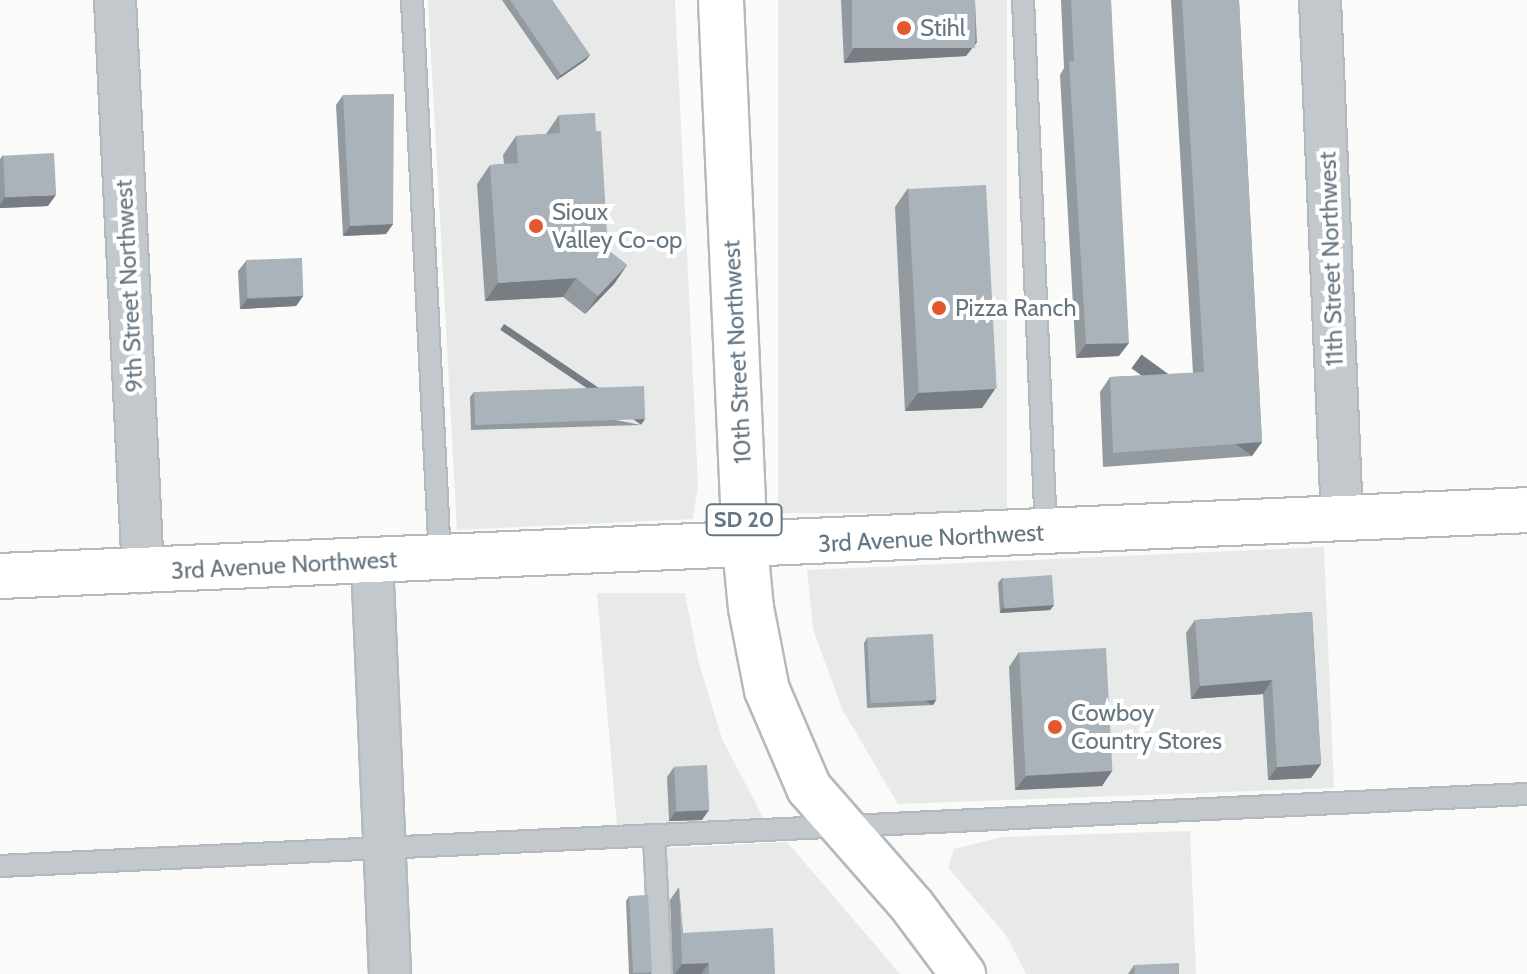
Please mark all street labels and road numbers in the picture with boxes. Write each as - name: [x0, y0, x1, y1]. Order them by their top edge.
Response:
- street label: 11th Street Northwest: [1313, 151, 1349, 367]
- street label: 9th Street Northwest: [109, 179, 149, 393]
- street label: 10th Street Northwest: [717, 239, 757, 465]
- road number: SD 20: [704, 502, 784, 538]
- street label: 3rd Avenue Northwest: [817, 518, 1045, 558]
- street label: 3rd Avenue Northwest: [170, 545, 398, 585]

